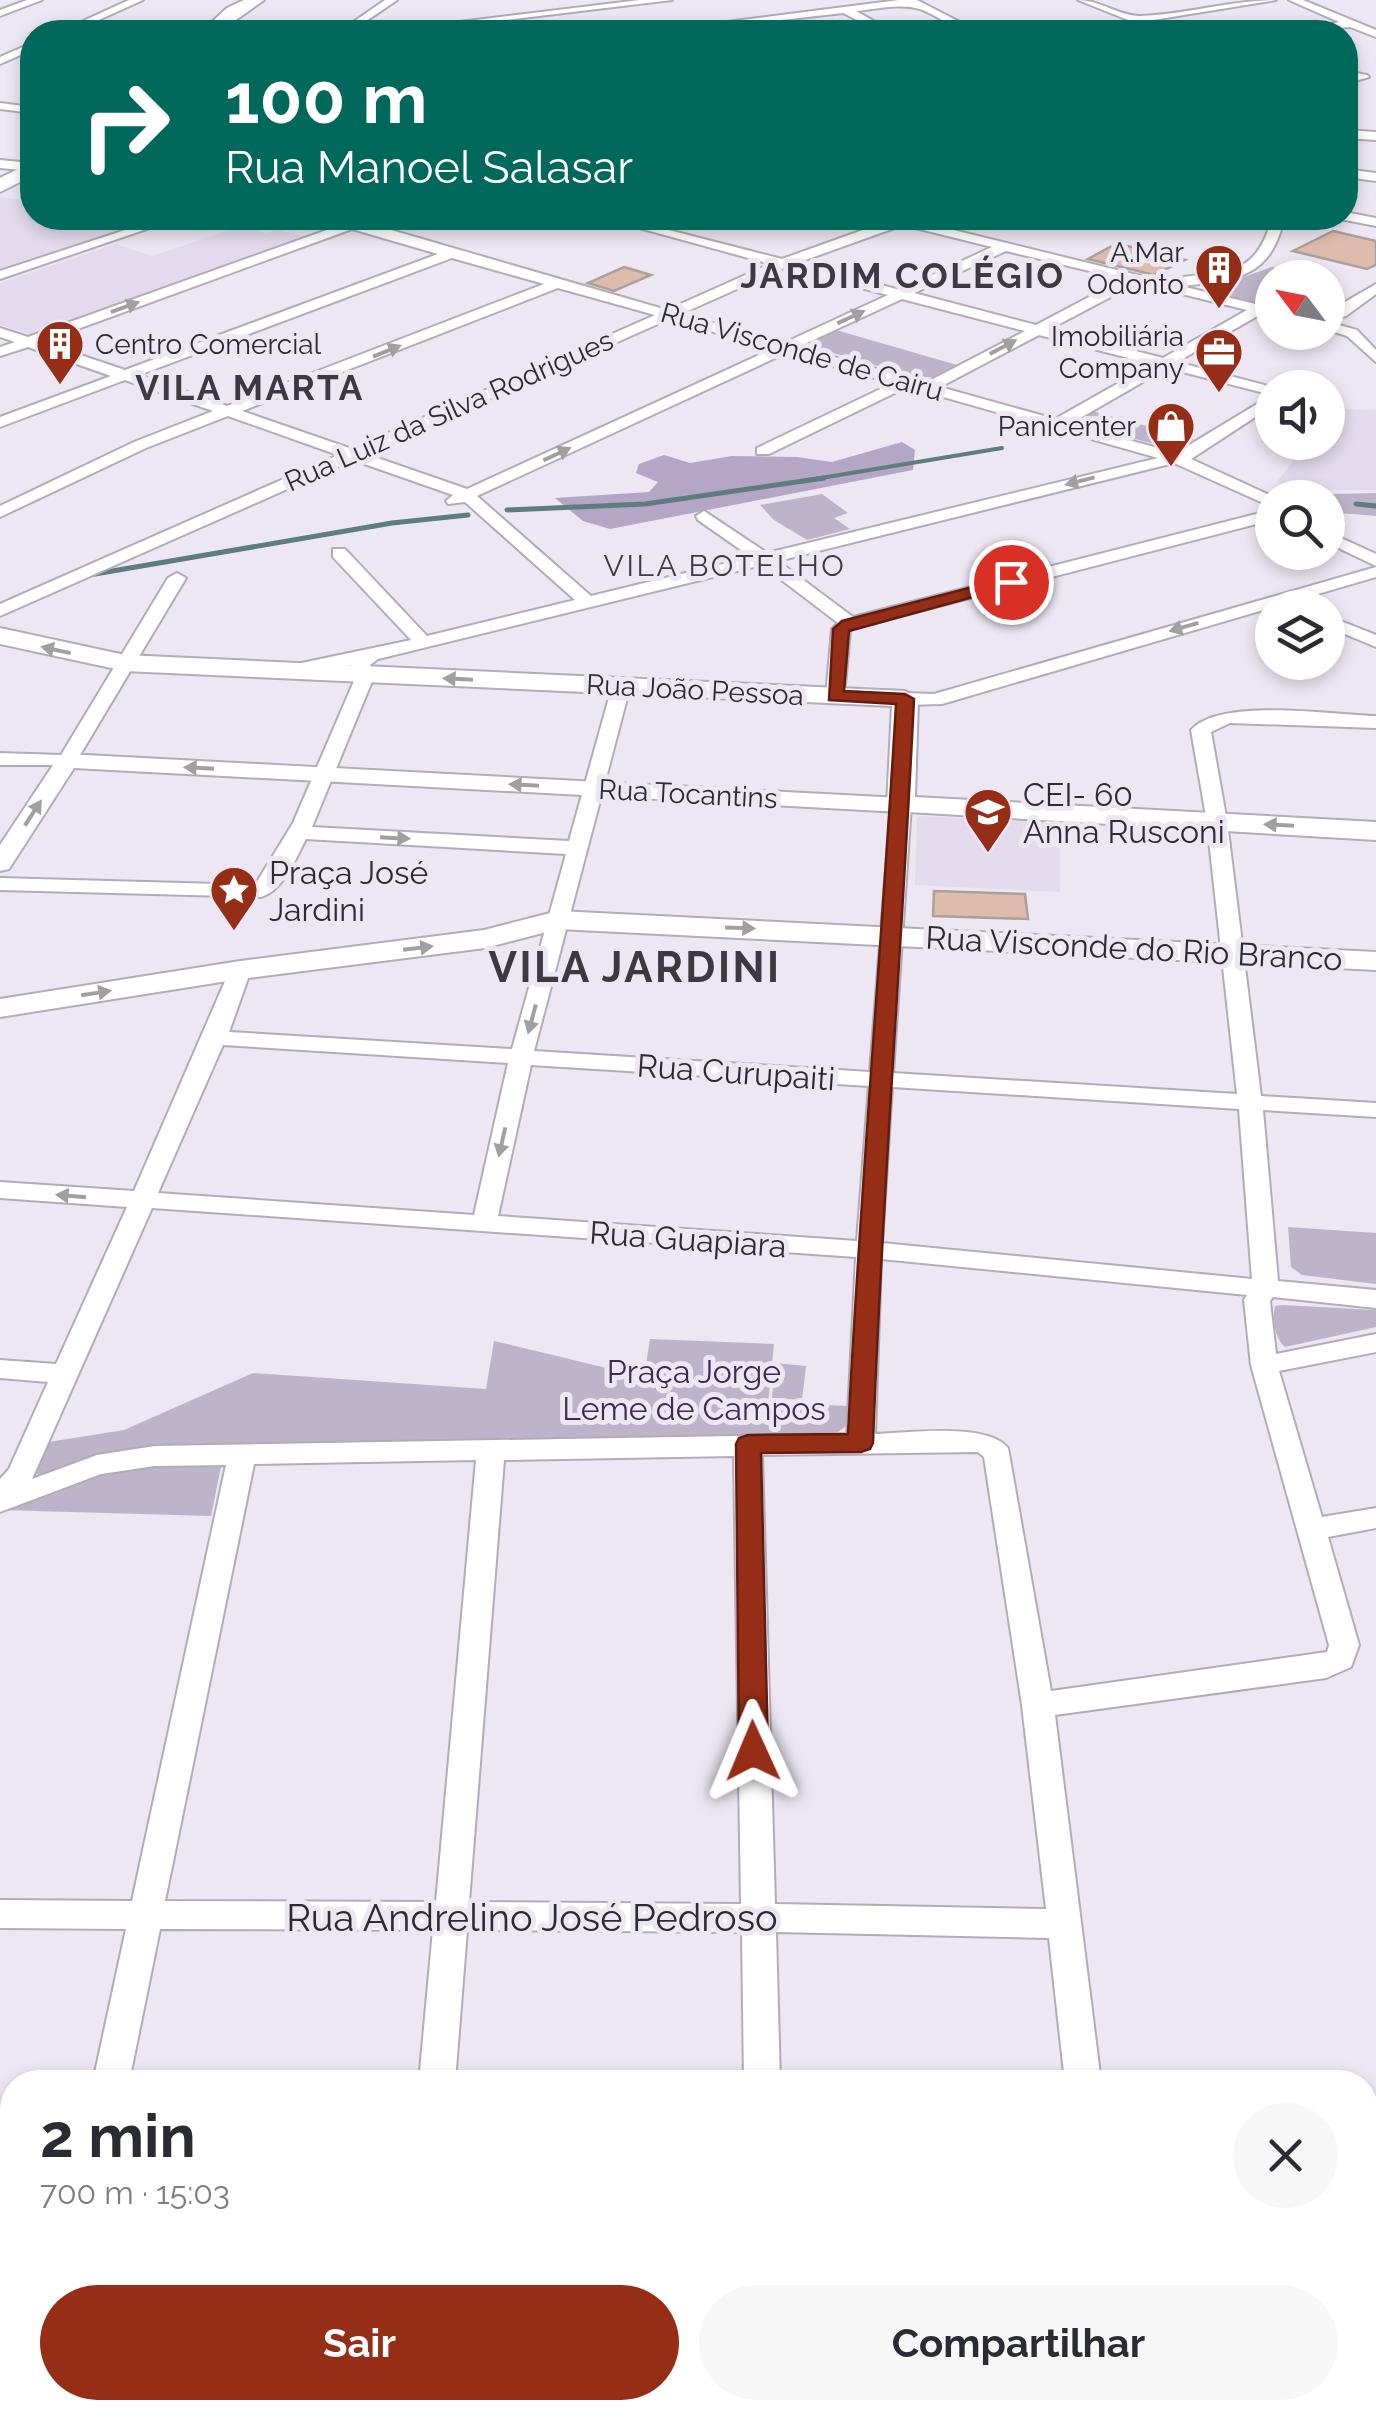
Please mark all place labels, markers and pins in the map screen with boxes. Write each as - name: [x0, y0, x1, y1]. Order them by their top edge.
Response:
- place label: A.Mar Odonto: [1087, 236, 1184, 301]
- building icon: A.Mar Odonto: [1193, 242, 1245, 310]
- building icon: Centro Comercial: [34, 318, 86, 386]
- place label: Imobiliária Company: [1051, 320, 1184, 385]
- office icon: Imobiliária Company: [1193, 326, 1245, 394]
- place label: Centro Comercial: [95, 328, 322, 361]
- shop icon: Panicenter: [1145, 400, 1197, 468]
- place label: Panicenter: [998, 410, 1136, 443]
- pin: [969, 540, 1054, 625]
- place label: CEI- 60 Anna Rusconi: [1023, 776, 1225, 850]
- school or university icon: CEI- 60 Anna Rusconi: [962, 786, 1014, 854]
- place label: Praça José Jardini: [269, 854, 428, 928]
- place icon: Praça José Jardini: [208, 864, 260, 932]

